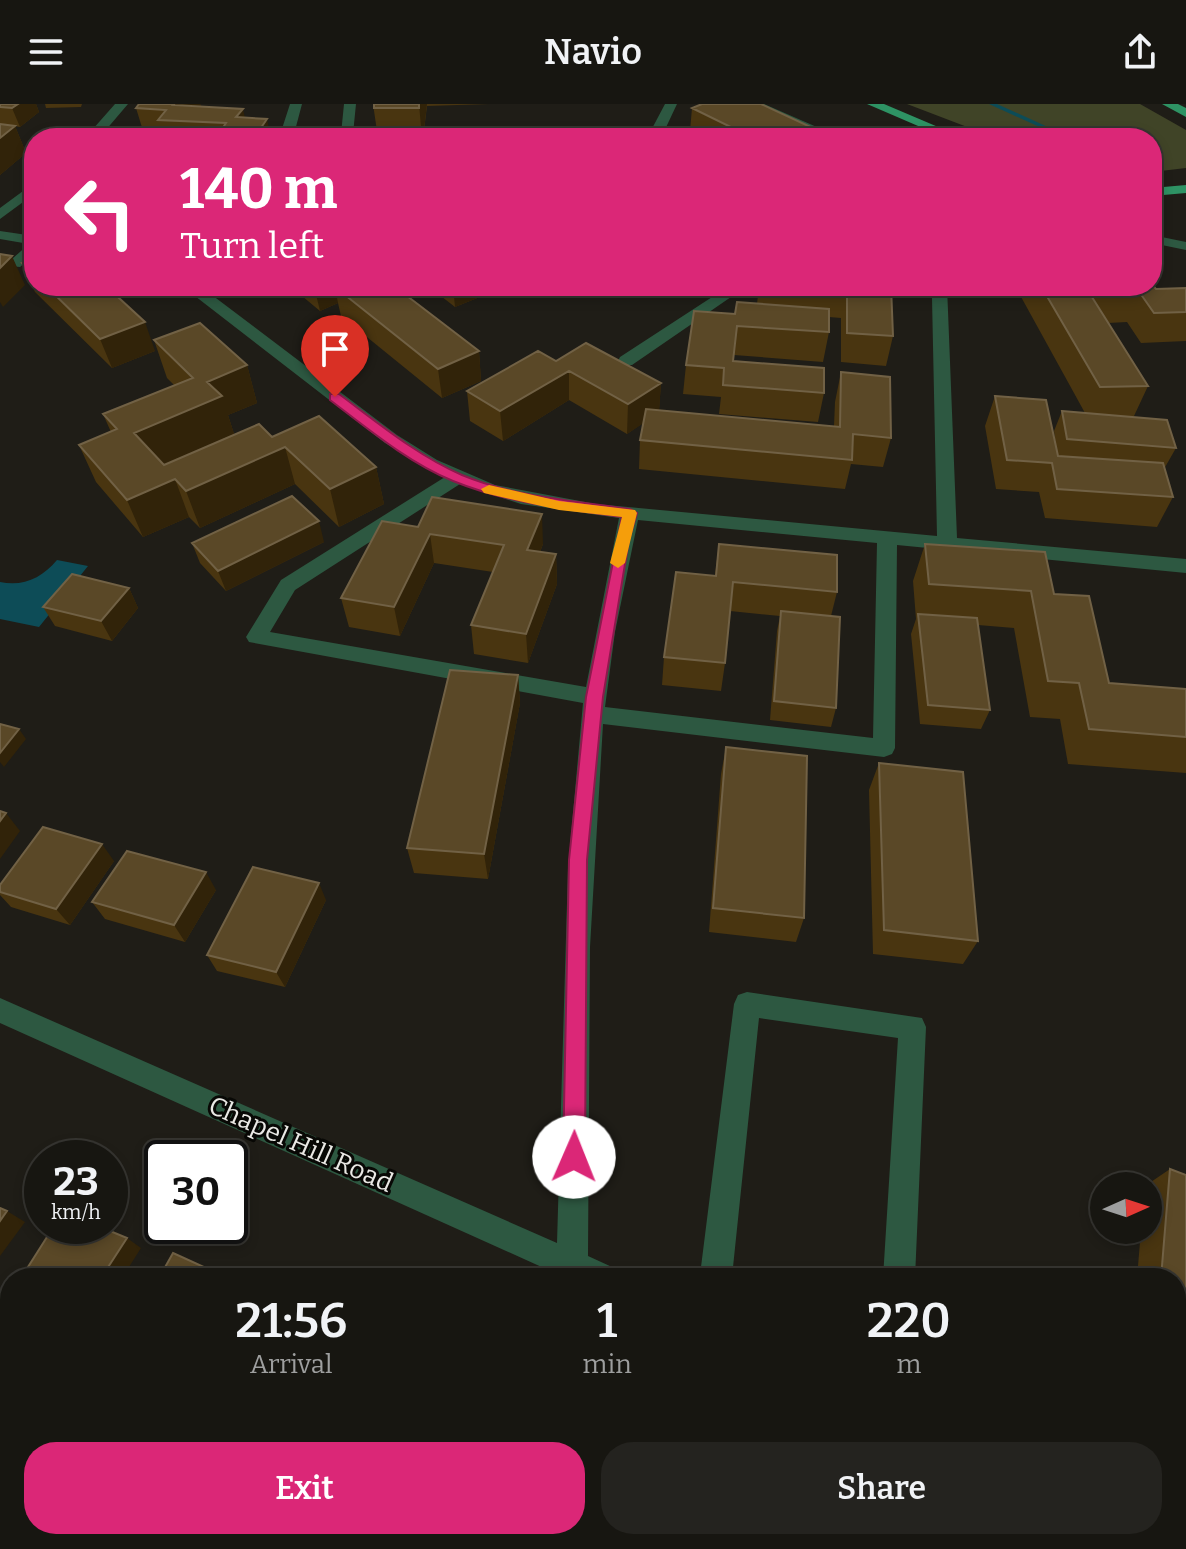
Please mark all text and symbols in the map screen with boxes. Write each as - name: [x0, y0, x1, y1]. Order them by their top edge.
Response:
- icon: menu: [24, 30, 68, 74]
- text: Navio: [544, 30, 642, 74]
- icon: share: [1118, 30, 1162, 74]
- text: 140 m: [180, 156, 337, 223]
- icon: left: [48, 160, 152, 264]
- text: Turn left: [180, 224, 324, 268]
- pin: [301, 315, 369, 397]
- icon: arrive: [313, 327, 357, 371]
- street label: Chapel Hill Road: [204, 1090, 398, 1199]
- position arrow: [532, 1115, 616, 1199]
- speed limit sign: 30: [144, 1140, 248, 1244]
- text: 23: [53, 1158, 99, 1206]
- north arrow: [1090, 1172, 1162, 1244]
- map controls: [1090, 1172, 1162, 1244]
- text: km/h: [51, 1200, 101, 1224]
- text: 21:56: [235, 1292, 347, 1350]
- text: 1: [597, 1292, 617, 1350]
- text: 220: [867, 1292, 951, 1350]
- text: Arrival: [250, 1349, 332, 1380]
- text: min: [583, 1349, 632, 1380]
- text: m: [896, 1349, 921, 1380]
- button: Exit: [24, 1442, 585, 1534]
- button: Share: [601, 1442, 1162, 1534]

